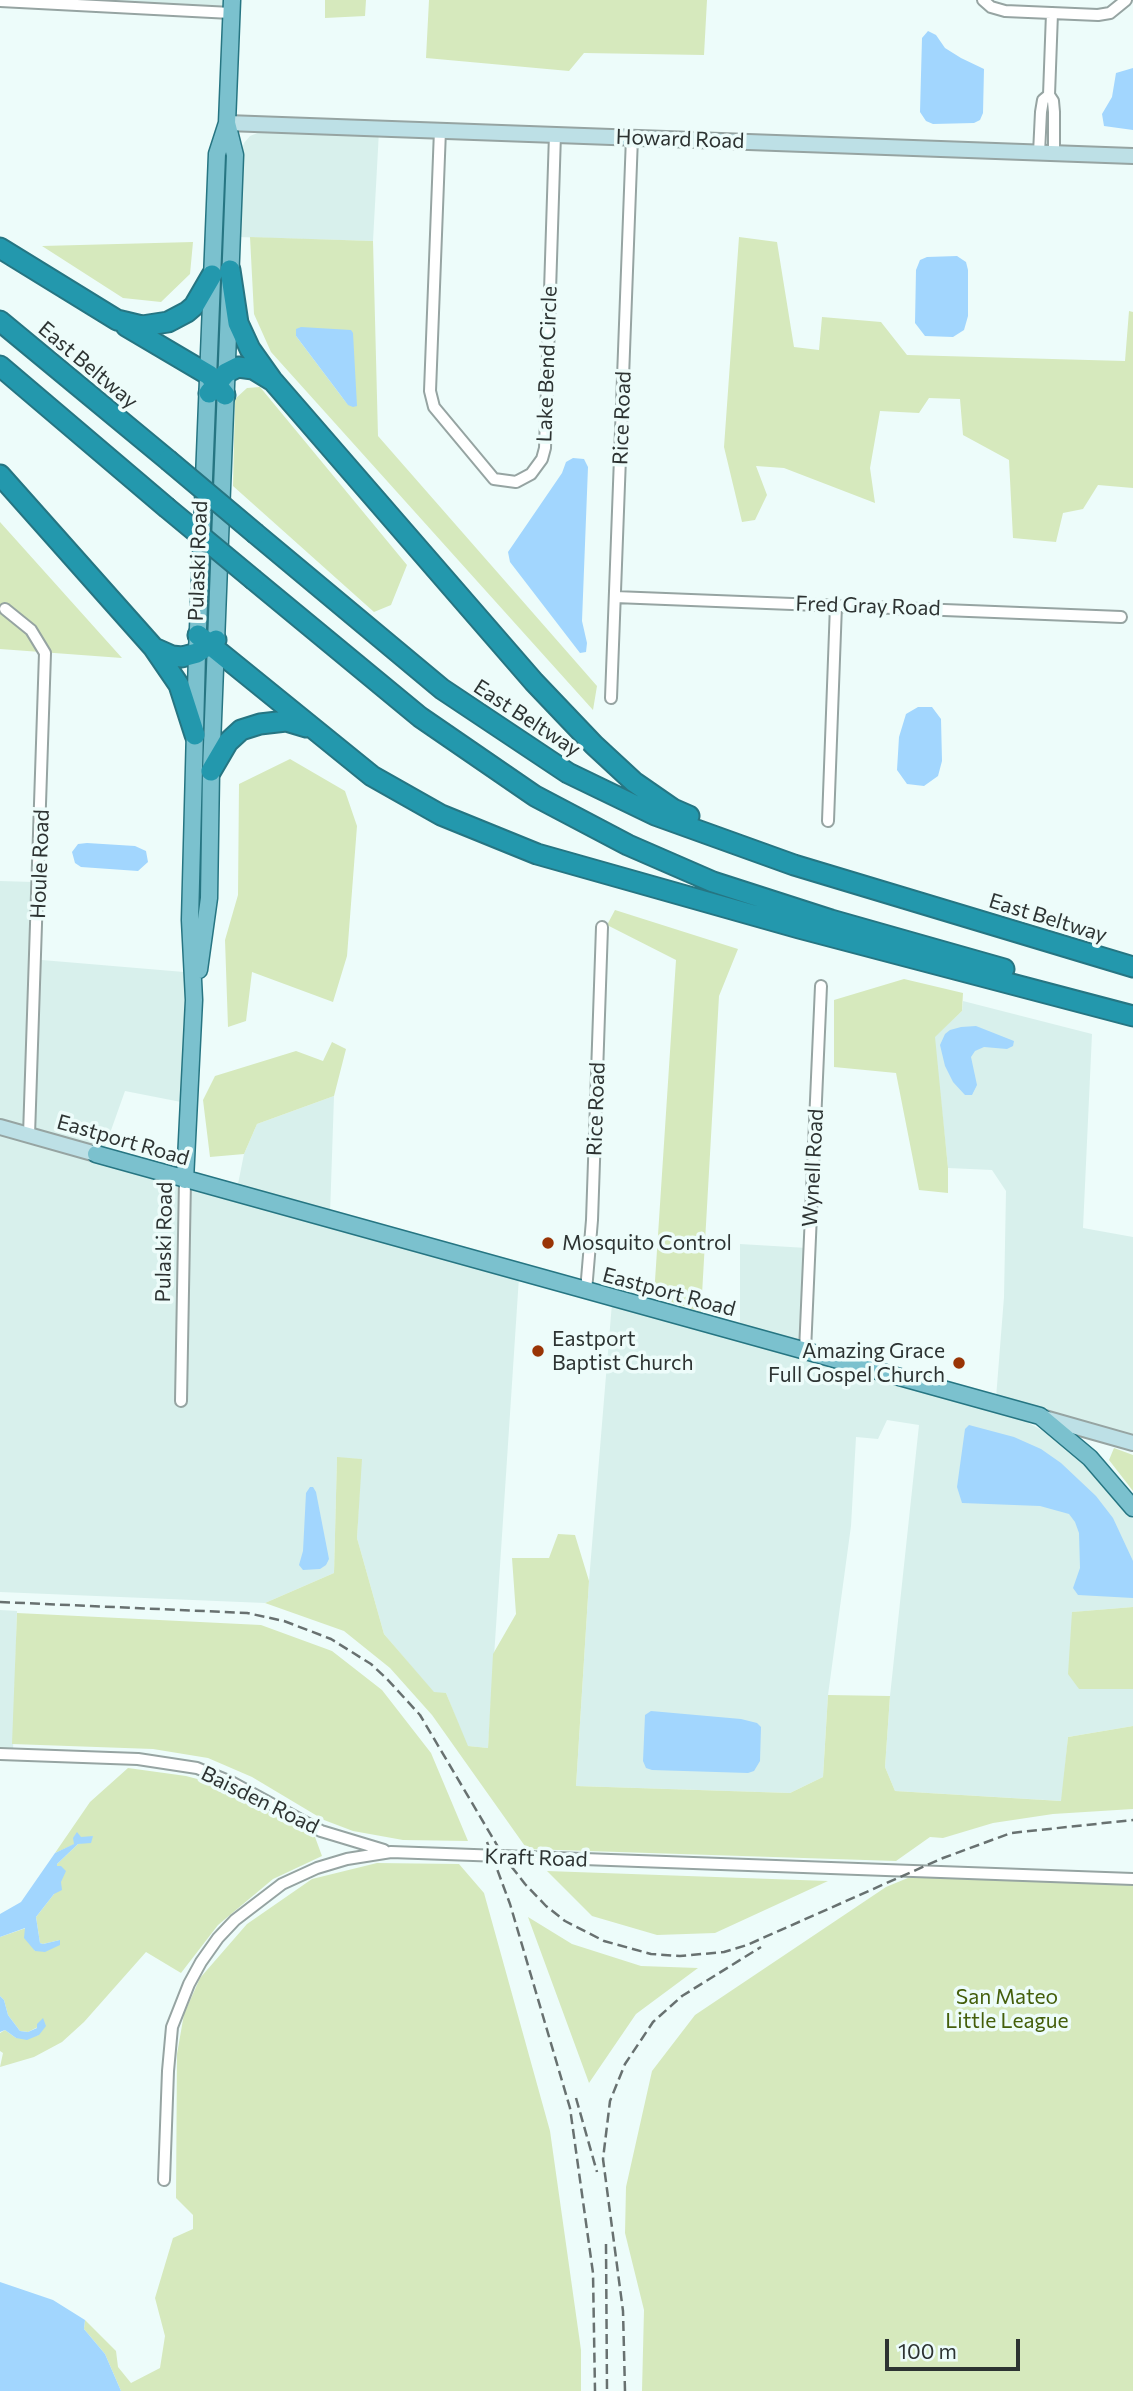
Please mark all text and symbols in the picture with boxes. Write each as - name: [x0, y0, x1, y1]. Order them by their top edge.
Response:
- street label: Howard Road: [615, 124, 745, 154]
- street label: Lake Bend Circle: [532, 285, 562, 443]
- street label: East Beltway: [33, 316, 143, 414]
- street label: Rice Road: [608, 371, 636, 465]
- street label: Pulaski Road: [183, 500, 213, 622]
- street label: Fred Gray Road: [795, 591, 941, 621]
- street label: East Beltway: [469, 674, 585, 762]
- street label: Houle Road: [25, 809, 55, 919]
- street label: East Beltway: [986, 888, 1110, 948]
- street label: Rice Road: [582, 1062, 610, 1156]
- street label: Wynell Road: [797, 1108, 829, 1228]
- street label: Eastport Road: [54, 1109, 192, 1171]
- street label: Pulaski Road: [150, 1181, 178, 1303]
- place label: Mosquito Control: [562, 1230, 732, 1256]
- marker: Mosquito Control: [540, 1235, 556, 1251]
- street label: Eastport Road: [600, 1262, 738, 1322]
- place label: Eastport Baptist Church: [552, 1326, 694, 1376]
- place label: Amazing Grace Full Gospel Church: [768, 1338, 945, 1388]
- marker: Eastport Baptist Church: [530, 1343, 546, 1359]
- marker: Amazing Grace Full Gospel Church: [951, 1355, 967, 1371]
- street label: Baisden Road: [197, 1761, 323, 1839]
- street label: Kraft Road: [484, 1844, 588, 1872]
- park label: San Mateo Little League: [945, 1984, 1069, 2034]
- scale bar: [888, 2324, 1023, 2368]
- text: 100 m: [898, 2338, 957, 2363]

